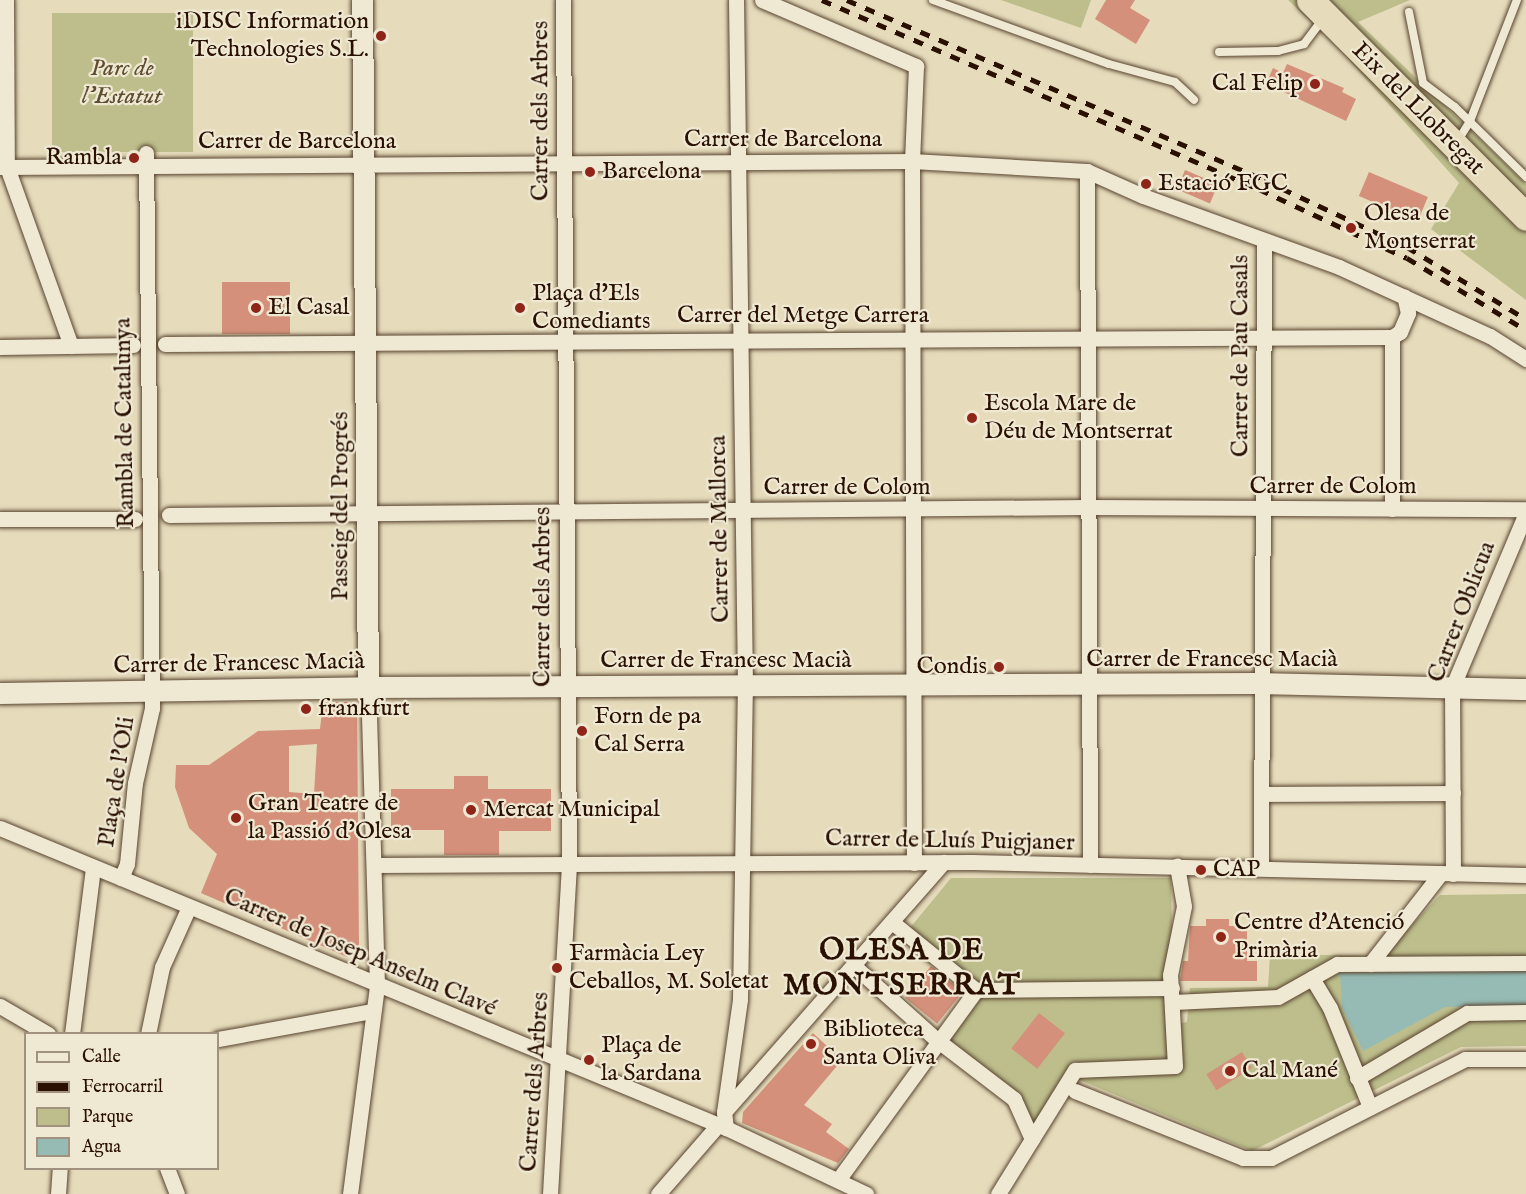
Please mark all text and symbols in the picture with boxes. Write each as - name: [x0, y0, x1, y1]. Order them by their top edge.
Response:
- place label: iDISC Information Technologies S.L.: [176, 8, 369, 64]
- street label: Carrer dels Arbres: [527, 21, 555, 201]
- marker: iDISC Information Technologies S.L.: [374, 29, 388, 43]
- street label: Eix del Llobregat: [1346, 37, 1490, 181]
- park label: Parc de l'Estatut: [82, 55, 162, 111]
- place label: Cal Felip: [1212, 70, 1303, 98]
- marker: Cal Felip: [1308, 77, 1322, 91]
- street label: Carrer de Barcelona: [684, 126, 882, 154]
- street label: Carrer de Barcelona: [198, 128, 396, 156]
- place label: Rambla: [45, 144, 122, 172]
- marker: Rambla: [127, 151, 141, 165]
- place label: Barcelona: [602, 158, 701, 186]
- marker: Barcelona: [583, 165, 597, 179]
- place label: Estació FGC: [1158, 170, 1288, 198]
- marker: Estació FGC: [1139, 177, 1153, 191]
- place label: Olesa de Montserrat: [1364, 200, 1476, 256]
- marker: Olesa de Montserrat: [1342, 219, 1360, 237]
- street label: Carrer de Pau Casals: [1227, 255, 1255, 457]
- place label: Plaça d'Els Comediants: [532, 280, 651, 336]
- place label: El Casal: [268, 294, 349, 322]
- marker: El Casal: [249, 301, 263, 315]
- marker: Plaça d'Els Comediants: [513, 301, 527, 315]
- street label: Carrer del Metge Carrera: [677, 302, 929, 330]
- street label: Rambla de Catalunya: [109, 318, 141, 528]
- place label: Escola Mare de Déu de Montserrat: [984, 390, 1173, 446]
- street label: Passeig del Progrés: [327, 411, 355, 601]
- marker: Escola Mare de Déu de Montserrat: [965, 411, 979, 425]
- street label: Carrer de Mallorca: [704, 435, 736, 623]
- street label: Carrer de Colom: [1249, 473, 1417, 501]
- street label: Carrer de Colom: [763, 474, 931, 502]
- street label: Carrer dels Arbres: [529, 507, 557, 687]
- street label: Carrer Oblicua: [1422, 537, 1502, 687]
- street label: Carrer de Francesc Macià: [1086, 646, 1338, 674]
- street label: Carrer de Francesc Macià: [113, 647, 365, 681]
- street label: Carrer de Francesc Macià: [600, 647, 852, 675]
- place label: Condis: [917, 653, 987, 681]
- marker: Condis: [992, 660, 1006, 674]
- place label: frankfurt: [318, 695, 410, 723]
- marker: frankfurt: [299, 702, 313, 716]
- place label: Forn de pa Cal Serra: [594, 703, 701, 759]
- street label: Plaça de l'Oli: [92, 715, 142, 849]
- marker: Forn de pa Cal Serra: [575, 724, 589, 738]
- place label: Gran Teatre de la Passió d'Olesa: [248, 790, 411, 846]
- place label: Mercat Municipal: [483, 796, 660, 824]
- marker: Mercat Municipal: [464, 803, 478, 817]
- marker: Gran Teatre de la Passió d'Olesa: [229, 811, 243, 825]
- street label: Carrer de Lluís Puigjaner: [825, 824, 1075, 858]
- place label: CAP: [1213, 856, 1260, 884]
- marker: CAP: [1194, 863, 1208, 877]
- street label: Carrer de Josep Anselm Clavé: [219, 882, 501, 1024]
- place label: Centre d'Atenció Primària: [1234, 909, 1404, 965]
- marker: Centre d'Atenció Primària: [1212, 928, 1230, 946]
- district label: OLESA DE MONTSERRAT: [783, 933, 1021, 1004]
- place label: Farmàcia Ley Ceballos, M. Soletat: [569, 940, 769, 996]
- marker: Farmàcia Ley Ceballos, M. Soletat: [550, 961, 564, 975]
- street label: Carrer dels Arbres: [514, 991, 556, 1173]
- place label: Biblioteca Santa Oliva: [823, 1016, 936, 1072]
- legend: [24, 1032, 219, 1170]
- place label: Plaça de la Sardana: [601, 1032, 701, 1088]
- marker: Biblioteca Santa Oliva: [804, 1037, 818, 1051]
- text: Calle: [82, 1046, 121, 1069]
- marker: Plaça de la Sardana: [582, 1053, 596, 1067]
- place label: Cal Mané: [1242, 1057, 1338, 1085]
- marker: Cal Mané: [1223, 1064, 1237, 1078]
- text: Ferrocarril: [82, 1076, 163, 1099]
- text: Parque: [82, 1106, 133, 1129]
- text: Agua: [82, 1136, 121, 1159]

